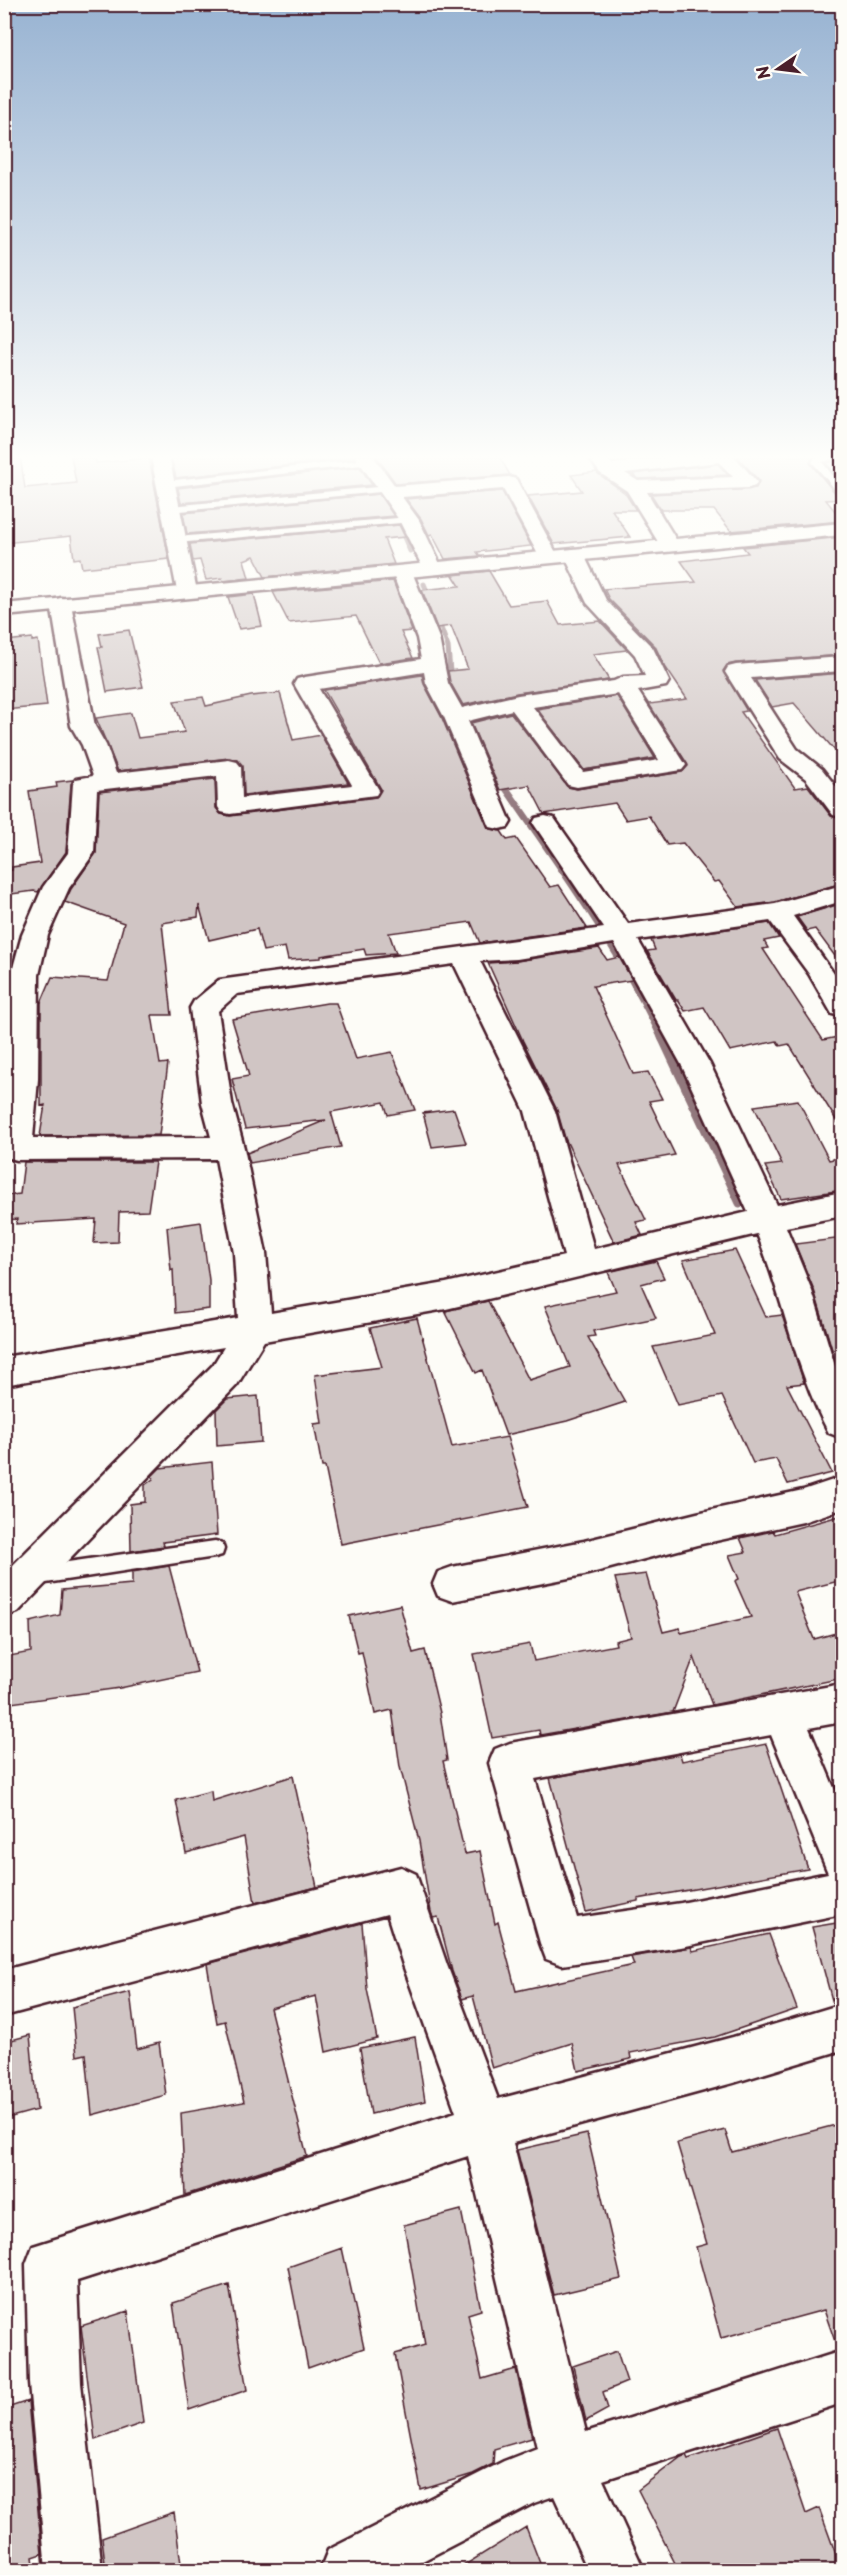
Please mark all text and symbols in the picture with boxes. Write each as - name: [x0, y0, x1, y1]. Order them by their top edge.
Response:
- north arrow: [748, 39, 808, 99]
- text: N: [749, 64, 776, 82]

